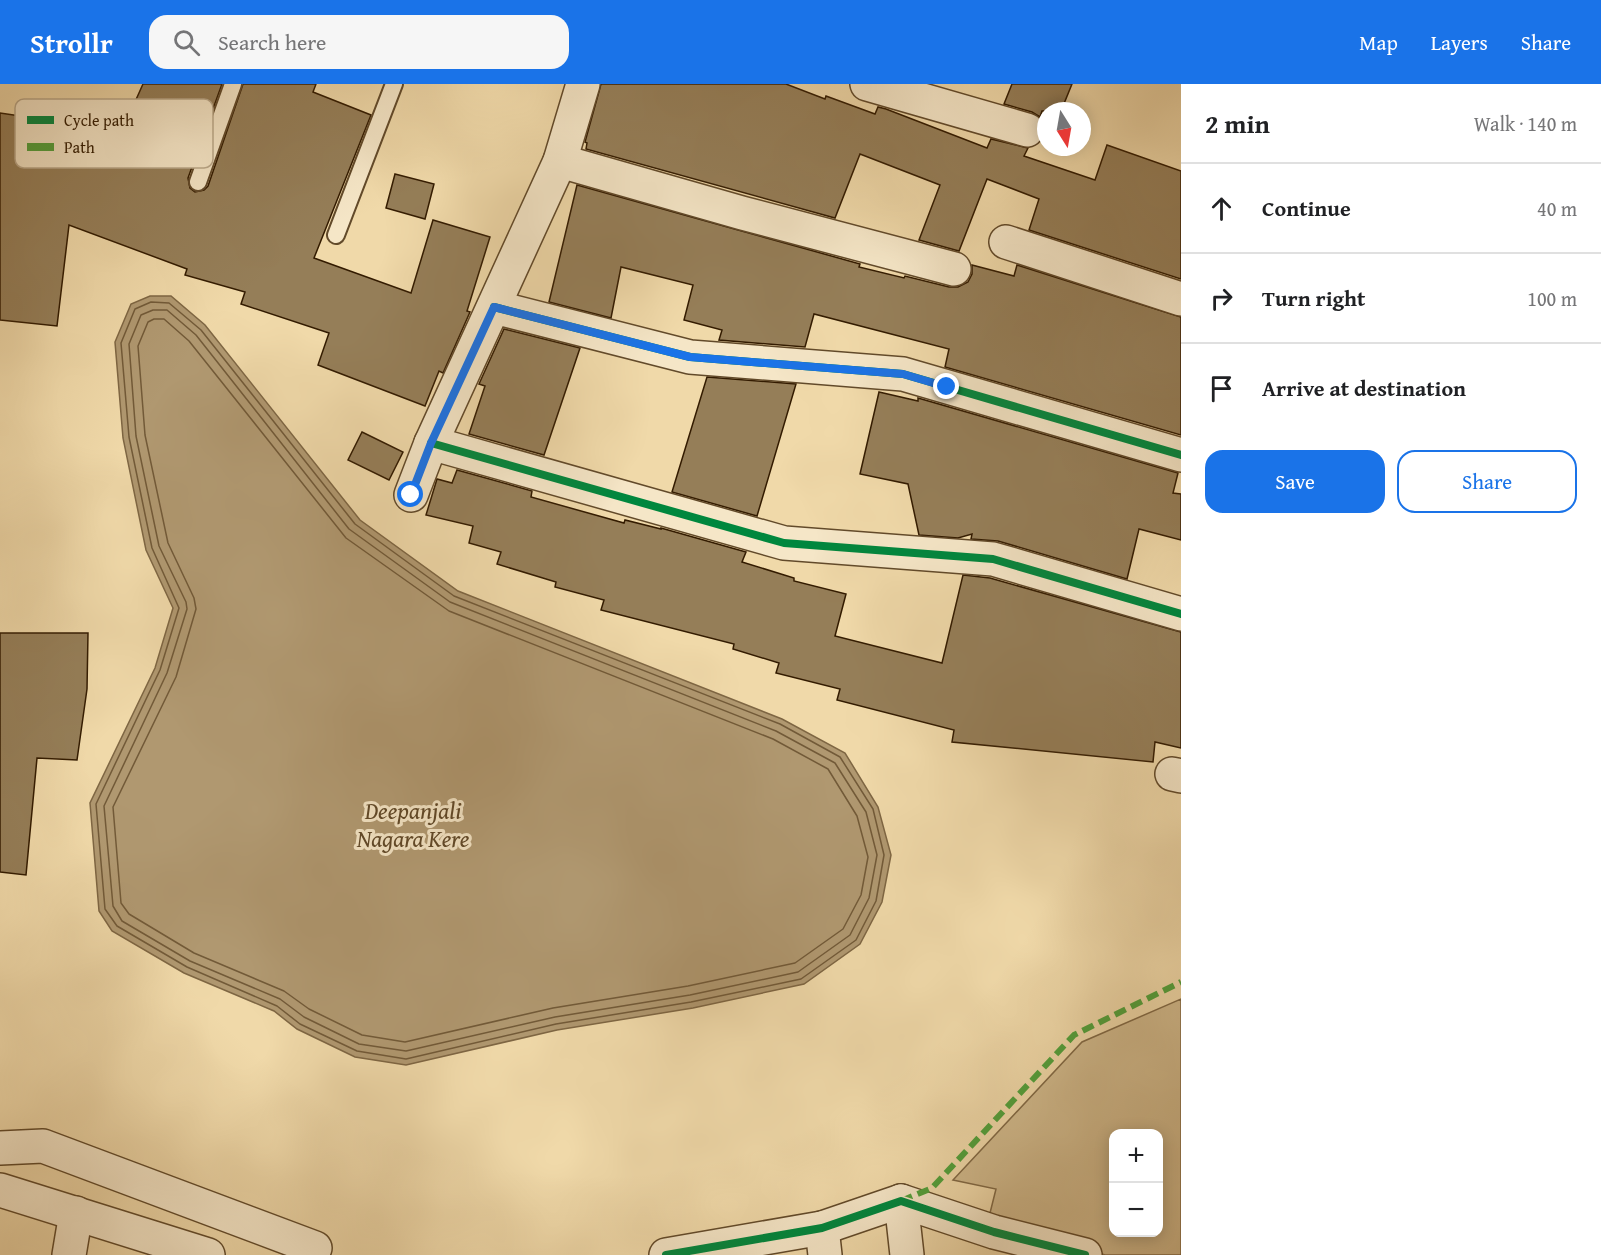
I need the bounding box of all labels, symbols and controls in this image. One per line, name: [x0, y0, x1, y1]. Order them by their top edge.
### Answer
search box: [149, 15, 569, 69]
text: Strollr: [30, 22, 113, 63]
icon: search: [170, 26, 203, 59]
text: Search here: [218, 26, 326, 58]
text: Map: [1359, 27, 1398, 58]
text: Layers: [1431, 27, 1488, 58]
text: Share: [1521, 27, 1571, 58]
legend: [15, 99, 213, 168]
north arrow: [1037, 102, 1091, 156]
text: 2 min: [1205, 104, 1270, 143]
text: Cycle path: [64, 108, 134, 132]
text: Walk · 140 m: [1474, 109, 1577, 138]
text: Path: [64, 135, 95, 159]
icon: ahead: [1205, 192, 1238, 225]
text: Continue: [1262, 192, 1351, 224]
text: 40 m: [1537, 194, 1577, 223]
icon: right: [1205, 282, 1238, 315]
text: Turn right: [1262, 282, 1365, 314]
text: 100 m: [1527, 284, 1577, 313]
icon: arrive: [1205, 372, 1238, 405]
text: Arrive at destination: [1262, 372, 1466, 404]
route end: [933, 373, 959, 399]
button: Save: [1205, 450, 1385, 513]
button: Share: [1397, 450, 1577, 513]
route start: [397, 481, 423, 507]
water label: Deepanjali Nagara Kere: [356, 793, 470, 856]
map controls: [1109, 1129, 1163, 1237]
button: +: [1109, 1129, 1163, 1183]
button: −: [1109, 1183, 1163, 1237]

